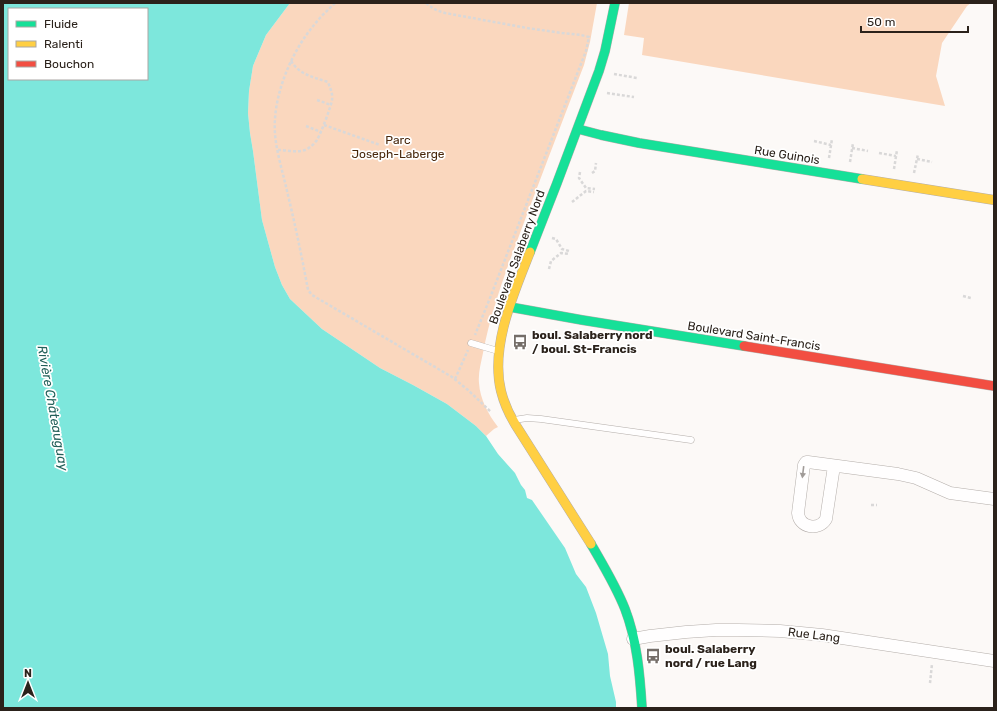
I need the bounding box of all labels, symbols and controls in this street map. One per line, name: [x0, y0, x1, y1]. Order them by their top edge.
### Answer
legend: [8, 8, 148, 80]
scale bar: [861, 8, 968, 34]
text: 50 m: [867, 15, 895, 29]
text: Fluide: [44, 17, 78, 31]
text: Ralenti: [44, 37, 83, 51]
text: Bouchon: [44, 57, 94, 71]
park label: Parc Joseph-Laberge: [351, 133, 445, 161]
street label: Rue Guinois: [753, 143, 821, 167]
street label: Boulevard Salaberry Nord: [486, 188, 548, 326]
street label: Boulevard Saint-Francis: [687, 319, 821, 353]
place label: boul. Salaberry nord / boul. St-Francis: [532, 328, 653, 356]
bus stop icon: boul. Salaberry nord / boul. St-Francis: [511, 333, 529, 351]
water label: Rivière Châteauguay: [34, 344, 72, 473]
one-way arrow: [800, 466, 806, 478]
street label: Rue Lang: [787, 625, 841, 645]
place label: boul. Salaberry nord / rue Lang: [665, 642, 757, 670]
bus stop icon: boul. Salaberry nord / rue Lang: [644, 647, 662, 665]
north arrow: [8, 663, 48, 703]
text: N: [24, 667, 32, 680]

